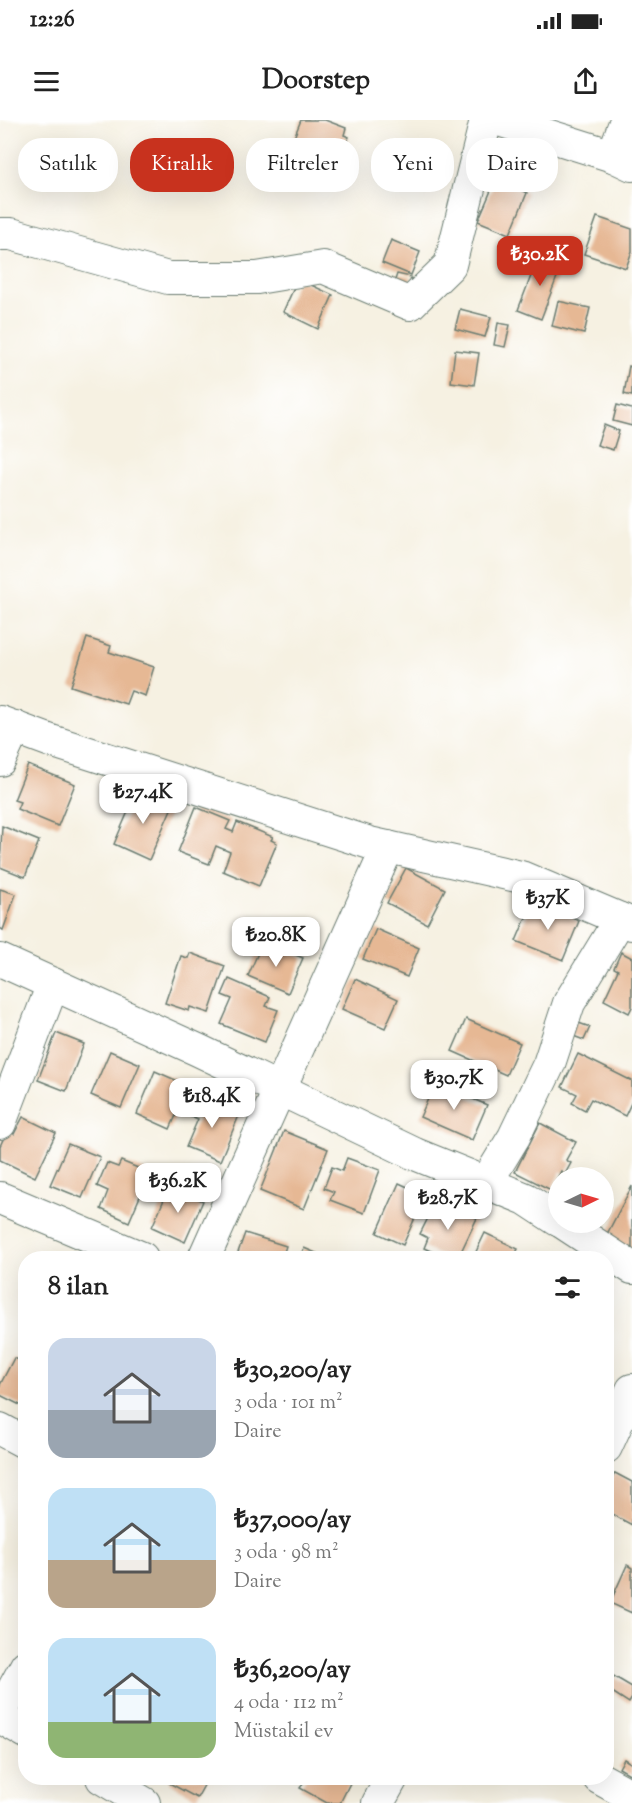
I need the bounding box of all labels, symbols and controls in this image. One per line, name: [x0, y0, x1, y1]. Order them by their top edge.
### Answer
text: 12:26: [30, 5, 75, 37]
text: Doorstep: [262, 62, 370, 101]
icon: menu: [30, 65, 63, 98]
icon: share: [569, 65, 602, 98]
chip: Satılık: [18, 138, 118, 192]
chip: Kiralık: [130, 138, 234, 192]
chip: Filtreler: [246, 138, 359, 192]
chip: Yeni: [371, 138, 454, 192]
chip: Daire: [466, 138, 558, 192]
pin: ₺30.2K: [491, 236, 589, 287]
text: ₺30.2K: [511, 241, 569, 270]
pin: ₺27.4K: [94, 774, 192, 825]
text: ₺27.4K: [113, 779, 173, 808]
pin: ₺37K: [512, 880, 584, 931]
text: ₺37K: [526, 885, 570, 914]
pin: ₺20.8K: [227, 917, 325, 968]
text: ₺20.8K: [246, 922, 306, 951]
pin: ₺30.7K: [405, 1060, 503, 1111]
text: ₺30.7K: [425, 1065, 483, 1094]
pin: ₺18.4K: [163, 1078, 261, 1129]
text: ₺18.4K: [183, 1083, 241, 1112]
pin: ₺36.2K: [129, 1163, 227, 1214]
north arrow: [548, 1167, 614, 1233]
map controls: [548, 1167, 614, 1233]
text: ₺36.2K: [149, 1168, 207, 1197]
pin: ₺28.7K: [399, 1180, 497, 1231]
text: ₺28.7K: [418, 1185, 478, 1214]
text: 8 ilan: [48, 1269, 109, 1306]
icon: filters: [551, 1271, 584, 1304]
text: ₺30,200/ay: [234, 1352, 351, 1389]
icon: home: [96, 1362, 168, 1434]
text: 3 oda · 101 m²: [234, 1389, 343, 1418]
text: Daire: [234, 1418, 281, 1447]
text: ₺37,000/ay: [234, 1502, 351, 1539]
icon: home: [96, 1512, 168, 1584]
text: 3 oda · 98 m²: [234, 1539, 339, 1568]
text: Daire: [234, 1568, 281, 1597]
text: ₺36,200/ay: [234, 1652, 351, 1689]
icon: home: [96, 1662, 168, 1734]
text: 4 oda · 112 m²: [234, 1689, 344, 1718]
text: Müstakil ev: [234, 1718, 333, 1747]

